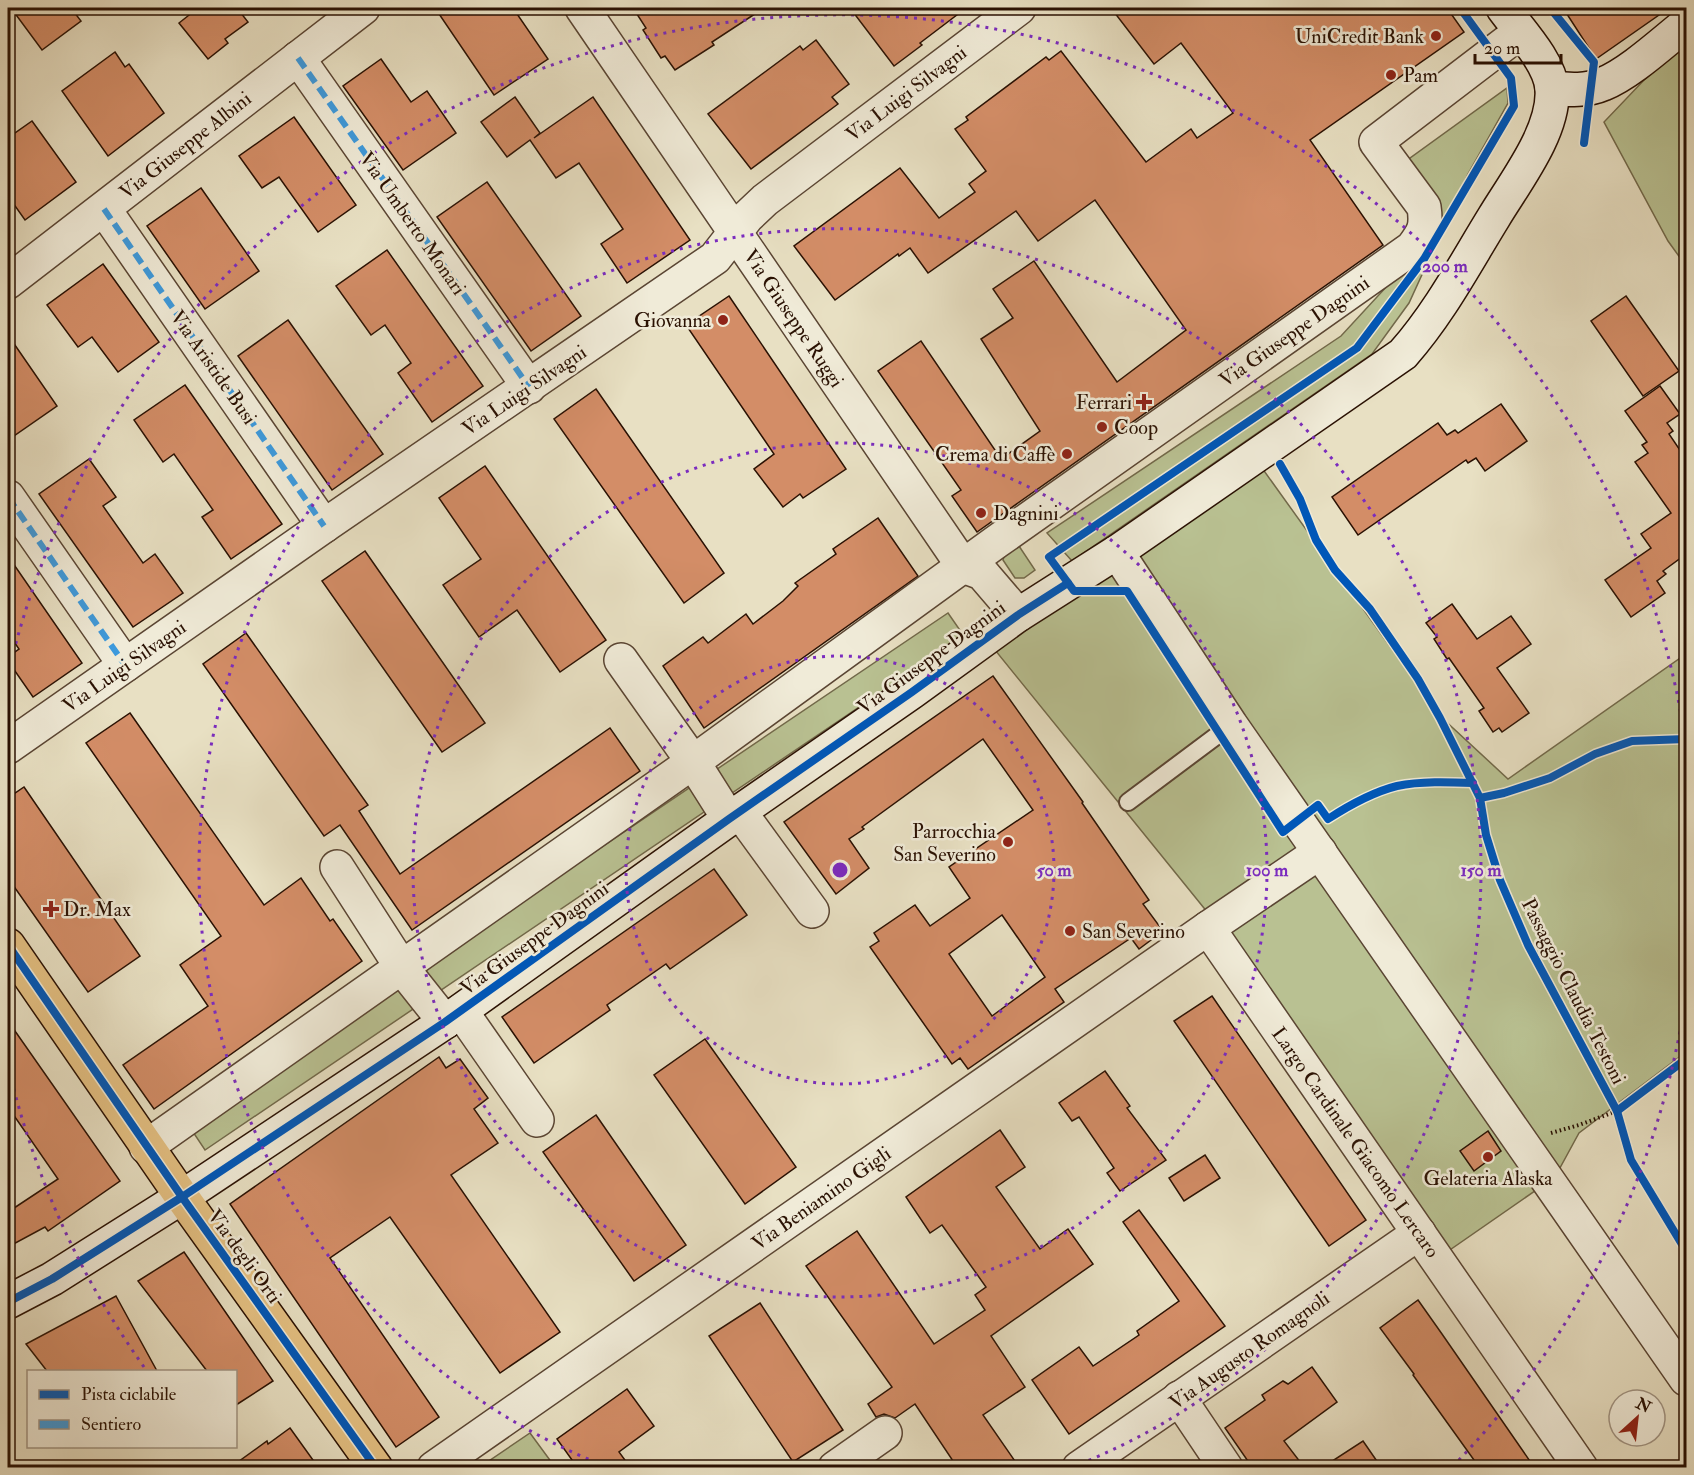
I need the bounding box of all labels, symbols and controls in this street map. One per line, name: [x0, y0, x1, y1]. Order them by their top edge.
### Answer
place label: UniCredit Bank: [1295, 24, 1424, 49]
scale bar: [1475, 27, 1560, 65]
marker: UniCredit Bank: [1429, 29, 1443, 43]
text: 20 m: [1484, 37, 1520, 60]
street label: Via Luigi Silvagni: [841, 40, 972, 147]
place label: Pam: [1403, 63, 1438, 88]
marker: Pam: [1384, 68, 1398, 82]
street label: Via Giuseppe Albini: [114, 86, 257, 205]
street label: Via Umberto Monari: [354, 147, 471, 300]
street label: Via Giuseppe Ruggi: [737, 244, 849, 393]
text: 200 m: [1422, 255, 1469, 278]
street label: Via Giuseppe Dagnini: [1214, 270, 1375, 393]
street label: Via Aristide Busi: [165, 305, 262, 429]
place label: Giovanna: [634, 308, 712, 333]
marker: Giovanna: [716, 313, 730, 327]
street label: Via Luigi Silvagni: [457, 340, 591, 441]
place label: Ferrari: [1076, 390, 1132, 415]
marker: Ferrari: [1137, 395, 1151, 409]
place label: Coop: [1114, 415, 1158, 441]
marker: Coop: [1095, 420, 1109, 434]
place label: Crema di Caffè: [935, 442, 1055, 467]
marker: Crema di Caffè: [1060, 447, 1074, 461]
place label: Dagnini: [993, 501, 1059, 526]
marker: Dagnini: [974, 506, 988, 520]
street label: Via Giuseppe Dagnini: [852, 595, 1011, 721]
street label: Via Luigi Silvagni: [58, 615, 191, 718]
place label: Parrocchia San Severino: [893, 819, 997, 867]
marker: Parrocchia San Severino: [1001, 835, 1015, 849]
text: 50 m: [1037, 859, 1072, 882]
text: 100 m: [1246, 859, 1289, 882]
text: 150 m: [1460, 859, 1503, 882]
centre of rings: [830, 860, 850, 880]
street label: Via Giuseppe Dagnini: [455, 876, 614, 1002]
street label: Passaggio Claudia Testoni: [1516, 894, 1631, 1088]
place label: Dr. Max: [63, 897, 131, 922]
marker: Dr. Max: [44, 902, 58, 916]
place label: San Severino: [1082, 919, 1185, 944]
marker: San Severino: [1063, 924, 1077, 938]
street label: Largo Cardinale Giacomo Lercaro: [1266, 1022, 1445, 1262]
street label: Via Beniamino Gigli: [747, 1141, 896, 1256]
marker: Gelateria Alaska: [1481, 1150, 1495, 1164]
place label: Gelateria Alaska: [1423, 1166, 1553, 1191]
street label: Via degli Orti: [202, 1204, 287, 1308]
street label: Via Augusto Romagnoli: [1164, 1286, 1334, 1415]
legend: [27, 1370, 237, 1448]
text: Pista ciclabile: [81, 1383, 177, 1406]
north arrow: [1607, 1388, 1667, 1448]
text: N: [1632, 1393, 1655, 1418]
text: Sentiero: [81, 1413, 141, 1436]

